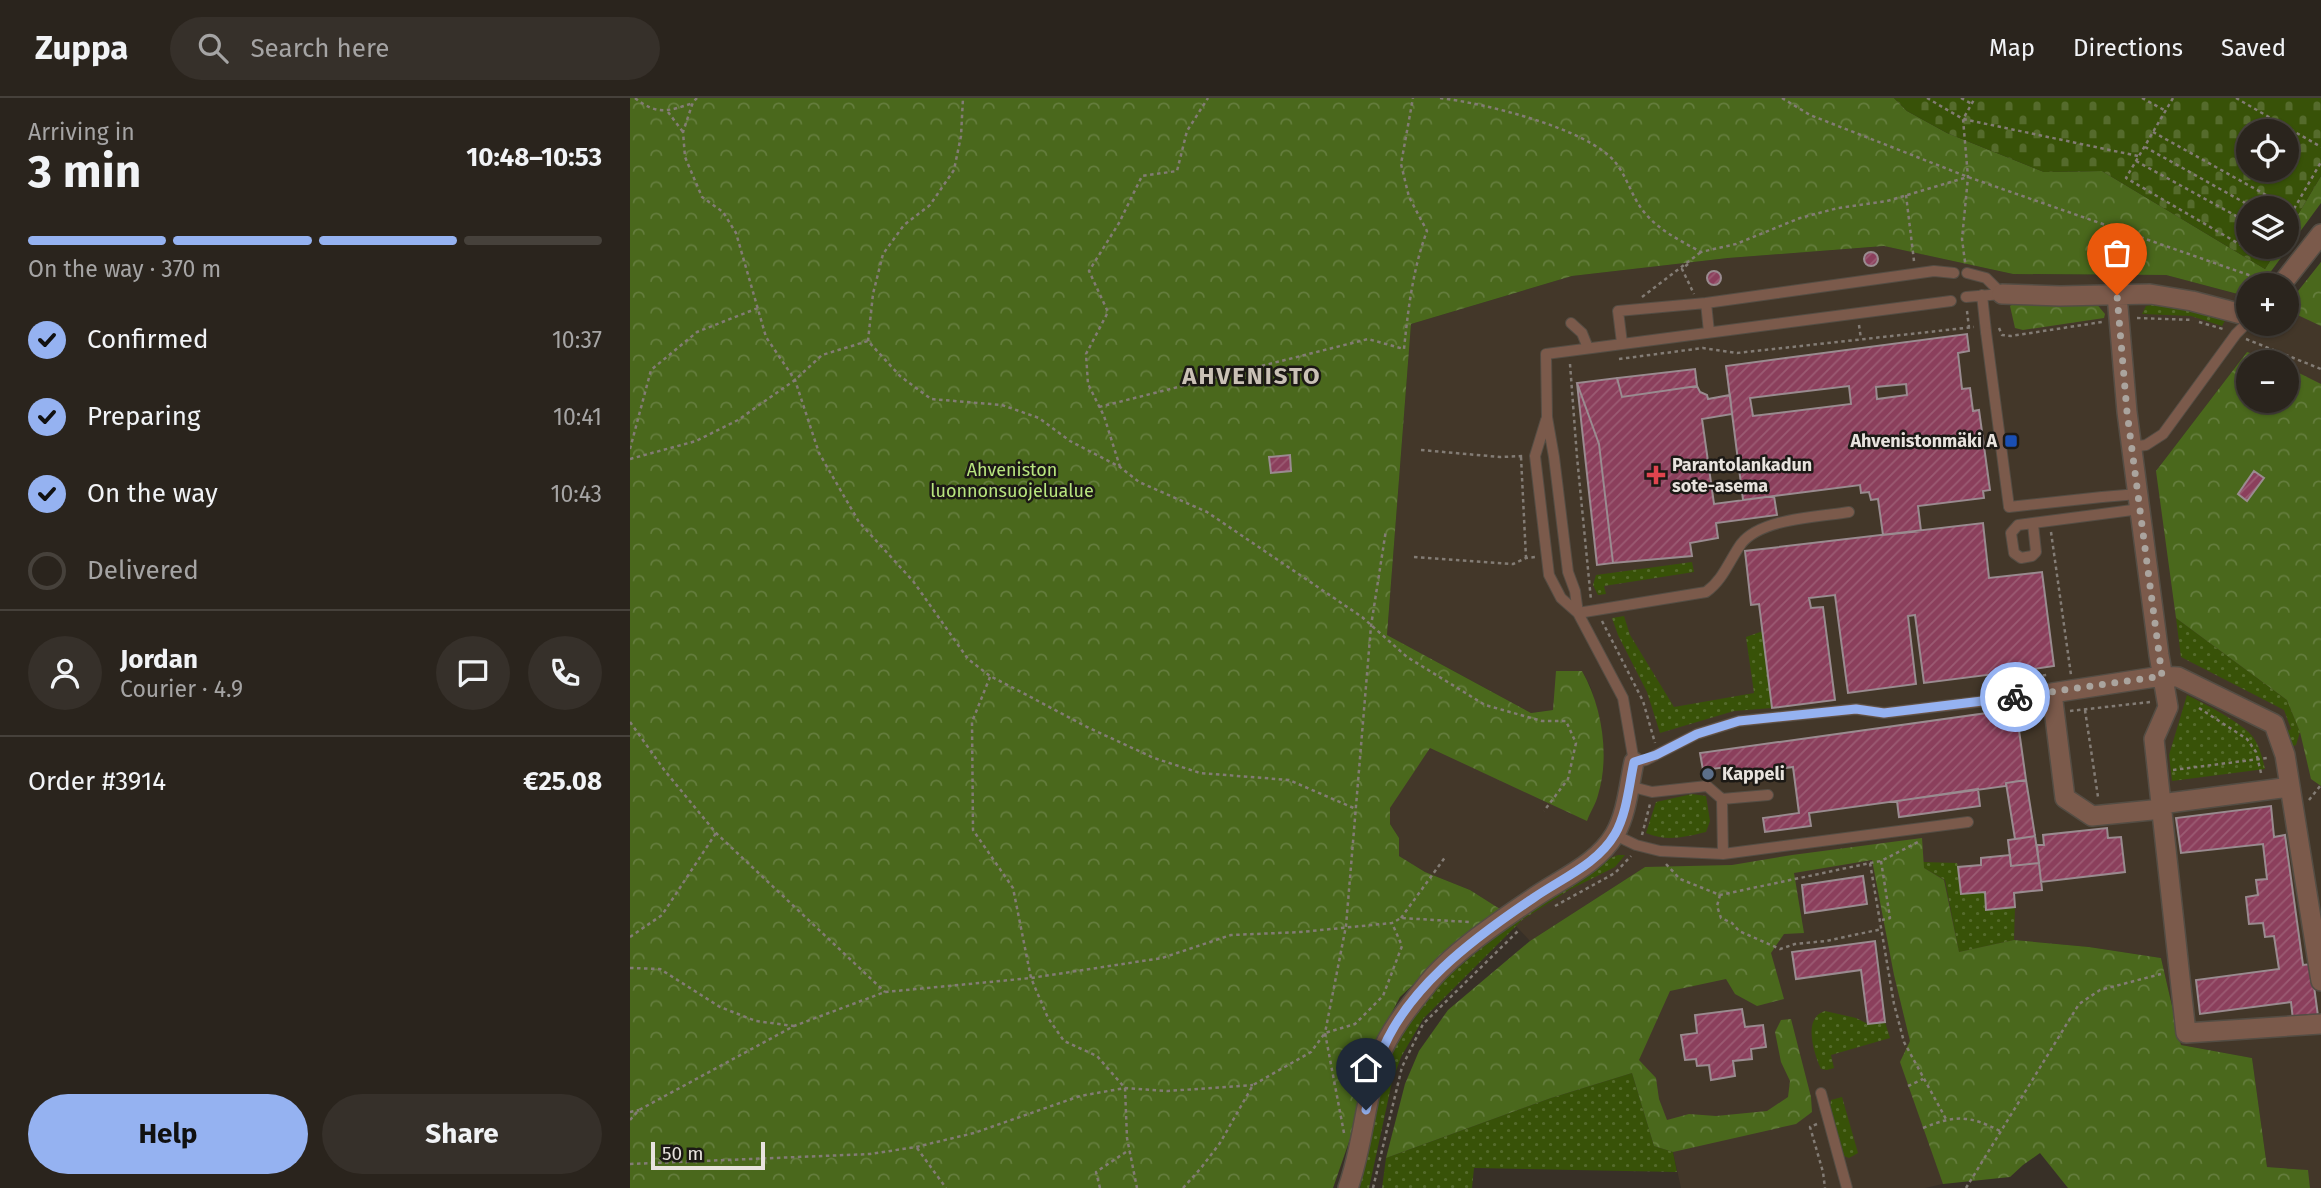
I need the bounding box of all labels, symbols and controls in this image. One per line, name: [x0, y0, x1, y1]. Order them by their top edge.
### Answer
search box: [170, 17, 660, 80]
text: Zuppa: [35, 28, 128, 68]
icon: search: [194, 29, 232, 67]
text: Search here: [250, 33, 389, 64]
text: Map: [1989, 34, 2035, 62]
text: Directions: [2073, 34, 2183, 62]
text: Saved: [2221, 34, 2286, 62]
text: Arriving in: [28, 118, 135, 146]
map controls: [2236, 119, 2299, 413]
button: locate: [2236, 119, 2299, 182]
text: 10:48–10:53: [466, 142, 602, 173]
text: 3 min: [28, 144, 141, 199]
button: layers: [2236, 196, 2299, 259]
pin: [2087, 223, 2147, 295]
icon: bag: [2098, 234, 2136, 272]
text: On the way · 370 m: [28, 255, 221, 283]
button: +: [2236, 273, 2299, 336]
icon: check: [28, 321, 66, 359]
text: Confirmed: [87, 324, 208, 355]
text: 10:37: [552, 326, 602, 354]
button: −: [2236, 350, 2299, 413]
district label: AHVENISTO: [1181, 362, 1322, 390]
icon: check: [28, 398, 66, 436]
text: Preparing: [87, 401, 200, 432]
text: 10:41: [553, 403, 602, 431]
place label: Ahvenistonmäki A: [1849, 430, 1997, 452]
marker: Ahvenistonmäki A: [2003, 433, 2019, 449]
place label: Parantolankadun sote-asema: [1672, 454, 1812, 497]
park label: Ahveniston luonnonsuojelualue: [930, 459, 1094, 502]
marker: Parantolankadun sote-asema: [1646, 465, 1666, 485]
icon: check: [28, 475, 66, 513]
text: On the way: [87, 478, 218, 509]
text: 10:43: [550, 480, 602, 508]
text: Delivered: [87, 555, 199, 586]
button: person: [28, 636, 102, 710]
button: chat: [436, 636, 510, 710]
button: phone: [528, 636, 602, 710]
text: Jordan: [120, 644, 198, 675]
courier: [1980, 662, 2050, 732]
text: Courier · 4.9: [120, 675, 243, 703]
icon: bike: [1996, 678, 2034, 716]
place label: Kappeli: [1722, 763, 1785, 785]
text: Order #3914: [28, 766, 166, 797]
text: €25.08: [523, 766, 602, 797]
marker: Kappeli: [1700, 766, 1716, 782]
pin: [1336, 1038, 1396, 1110]
icon: home: [1347, 1049, 1385, 1087]
button: Help: [28, 1094, 308, 1174]
button: Share: [322, 1094, 602, 1174]
scale bar: [651, 1139, 765, 1171]
text: 50 m: [662, 1142, 703, 1165]

